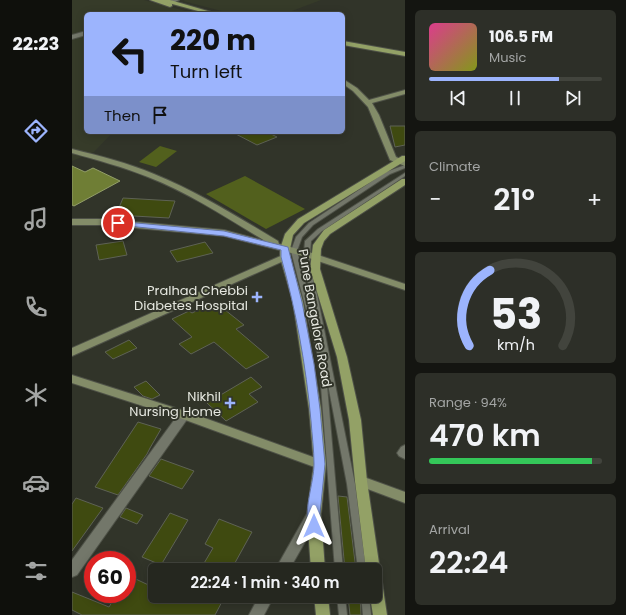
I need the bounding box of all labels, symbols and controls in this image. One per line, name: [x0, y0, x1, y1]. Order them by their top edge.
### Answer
text: 220 m: [170, 21, 256, 60]
text: 106.5 FM: [489, 26, 553, 47]
icon: left: [104, 28, 156, 80]
text: 22:23: [13, 31, 59, 56]
text: Music: [489, 48, 526, 67]
text: Turn left: [170, 59, 242, 84]
icon: previous: [447, 87, 469, 109]
icon: pause: [504, 87, 526, 109]
icon: next: [562, 87, 584, 109]
icon: arrive: [149, 104, 171, 126]
text: Then: [104, 105, 141, 126]
icon: directions: [22, 117, 50, 145]
text: Climate: [429, 157, 480, 176]
text: 21°: [493, 178, 535, 221]
text: −: [429, 184, 441, 215]
text: +: [587, 184, 602, 215]
icon: music: [22, 205, 50, 233]
pin: [101, 206, 135, 240]
icon: arrive: [107, 212, 129, 234]
street label: Pune Bangalore Road: [293, 247, 337, 389]
place label: Pralhad Chebbi Diabetes Hospital: [134, 281, 248, 315]
text: 53: [489, 284, 542, 343]
marker: Pralhad Chebbi Diabetes Hospital: [251, 291, 263, 303]
icon: phone: [22, 293, 50, 321]
text: km/h: [496, 334, 535, 354]
icon: climate: [22, 381, 50, 409]
place label: Nikhil Nursing Home: [129, 387, 221, 421]
text: Range · 94%: [429, 393, 507, 412]
marker: Nikhil Nursing Home: [224, 397, 236, 409]
text: 470 km: [429, 414, 541, 457]
icon: car: [22, 469, 50, 497]
position arrow: [293, 505, 335, 547]
text: Arrival: [429, 520, 470, 539]
text: 22:24: [429, 541, 508, 584]
speed limit sign: 60: [84, 551, 136, 603]
icon: filters: [22, 557, 50, 585]
text: 22:24 · 1 min · 340 m: [191, 572, 339, 593]

